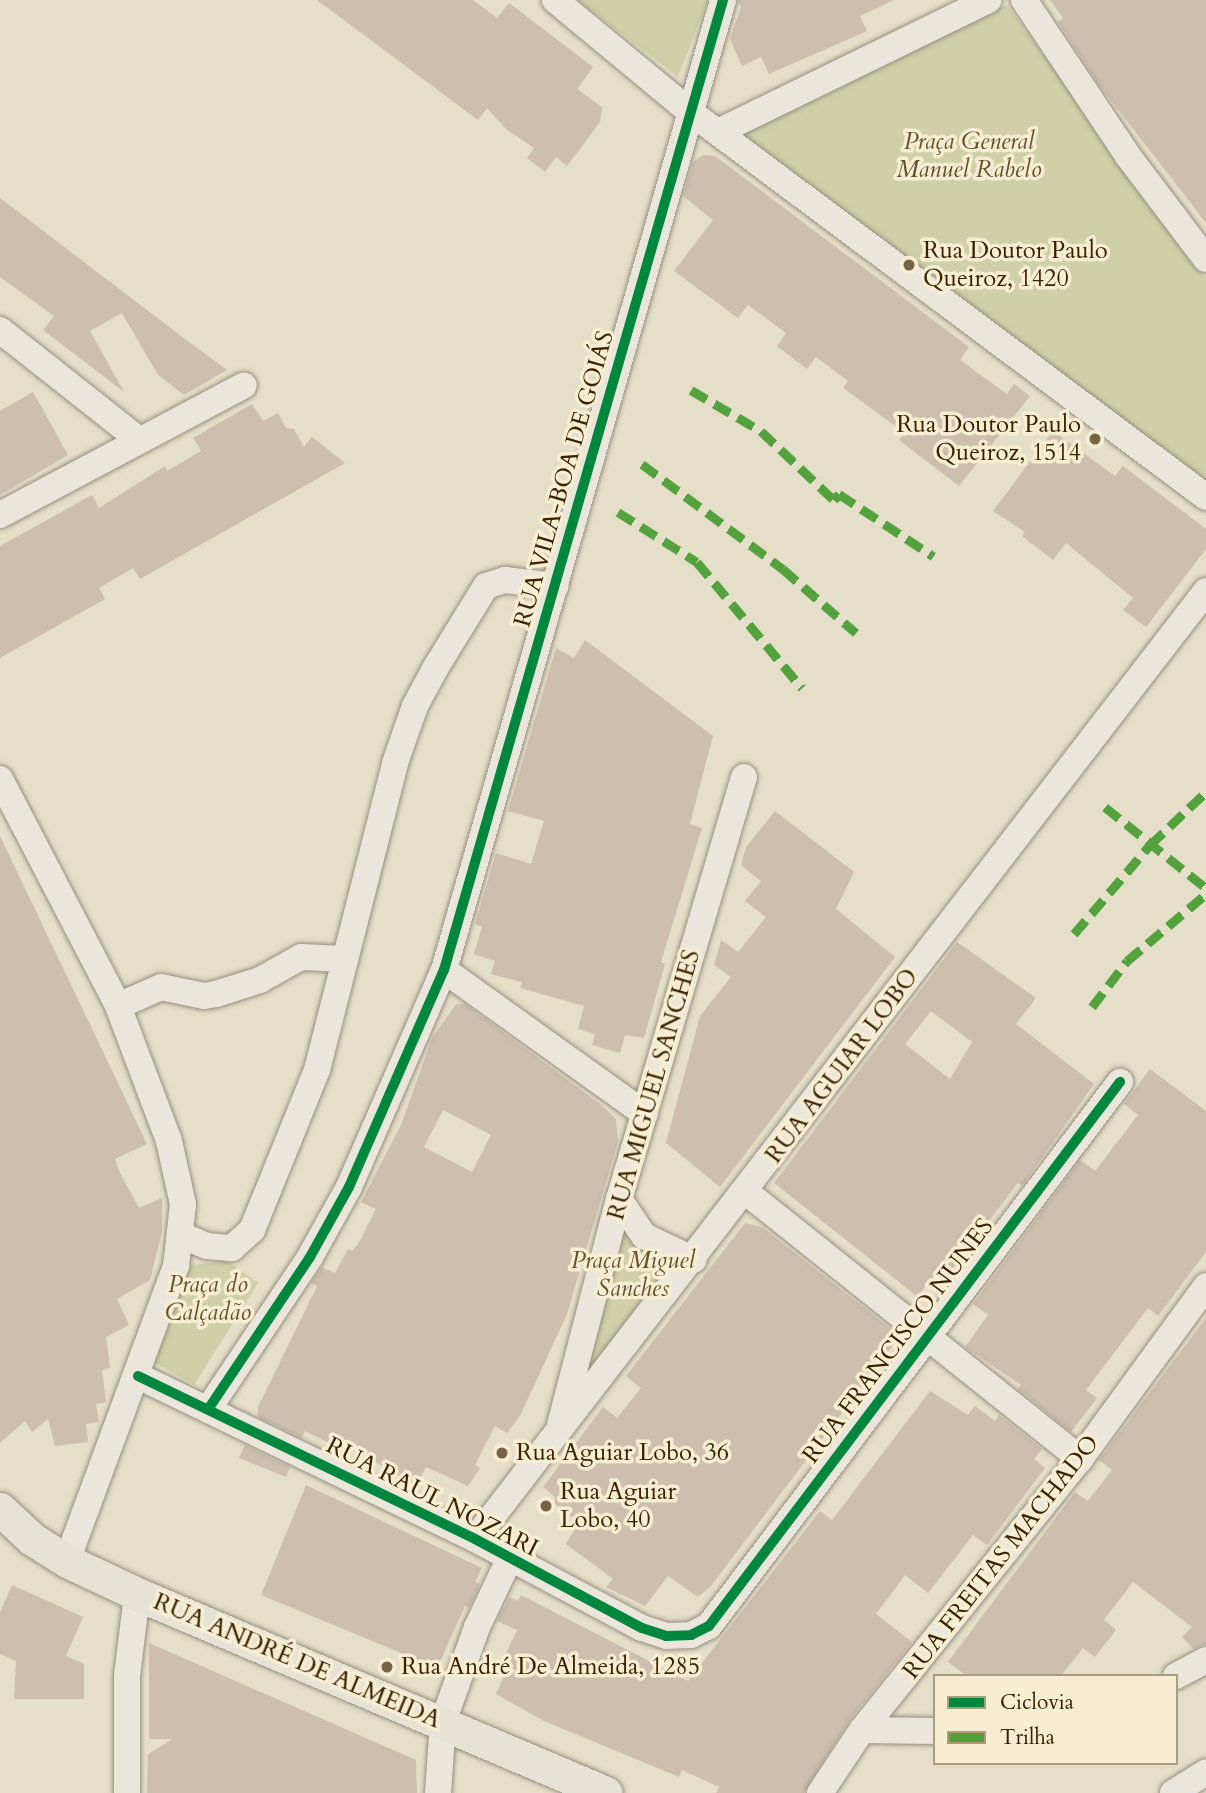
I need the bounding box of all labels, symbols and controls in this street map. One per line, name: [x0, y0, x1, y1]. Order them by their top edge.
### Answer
park label: Praça General Manuel Rabelo: [896, 128, 1042, 184]
place label: Rua Doutor Paulo Queiroz, 1420: [923, 237, 1108, 293]
marker: Rua Doutor Paulo Queiroz, 1420: [901, 257, 917, 273]
street label: RUA VILA-BOA DE GOIÁS: [508, 328, 620, 630]
place label: Rua Doutor Paulo Queiroz, 1514: [896, 411, 1081, 467]
marker: Rua Doutor Paulo Queiroz, 1514: [1087, 431, 1103, 447]
street label: RUA MIGUEL SANCHES: [602, 947, 706, 1223]
street label: RUA AGUIAR LOBO: [759, 963, 925, 1169]
street label: RUA FRANCISCO NUNES: [797, 1213, 999, 1469]
park label: Praça Miguel Sanches: [571, 1247, 695, 1303]
park label: Praça do Calçadão: [165, 1271, 251, 1327]
street label: RUA FREITAS MACHADO: [897, 1429, 1105, 1685]
street label: RUA RAUL NOZARI: [321, 1431, 543, 1563]
place label: Rua Aguiar Lobo, 36: [516, 1439, 729, 1467]
marker: Rua Aguiar Lobo, 36: [494, 1445, 510, 1461]
place label: Rua Aguiar Lobo, 40: [560, 1478, 676, 1534]
marker: Rua Aguiar Lobo, 40: [538, 1498, 554, 1514]
street label: RUA ANDRÉ DE ALMEIDA: [149, 1587, 445, 1735]
place label: Rua André De Almeida, 1285: [401, 1653, 700, 1681]
marker: Rua André De Almeida, 1285: [379, 1659, 395, 1675]
legend: [933, 1674, 1178, 1765]
text: Ciclovia: [1000, 1688, 1074, 1717]
text: Trilha: [1000, 1723, 1055, 1752]

